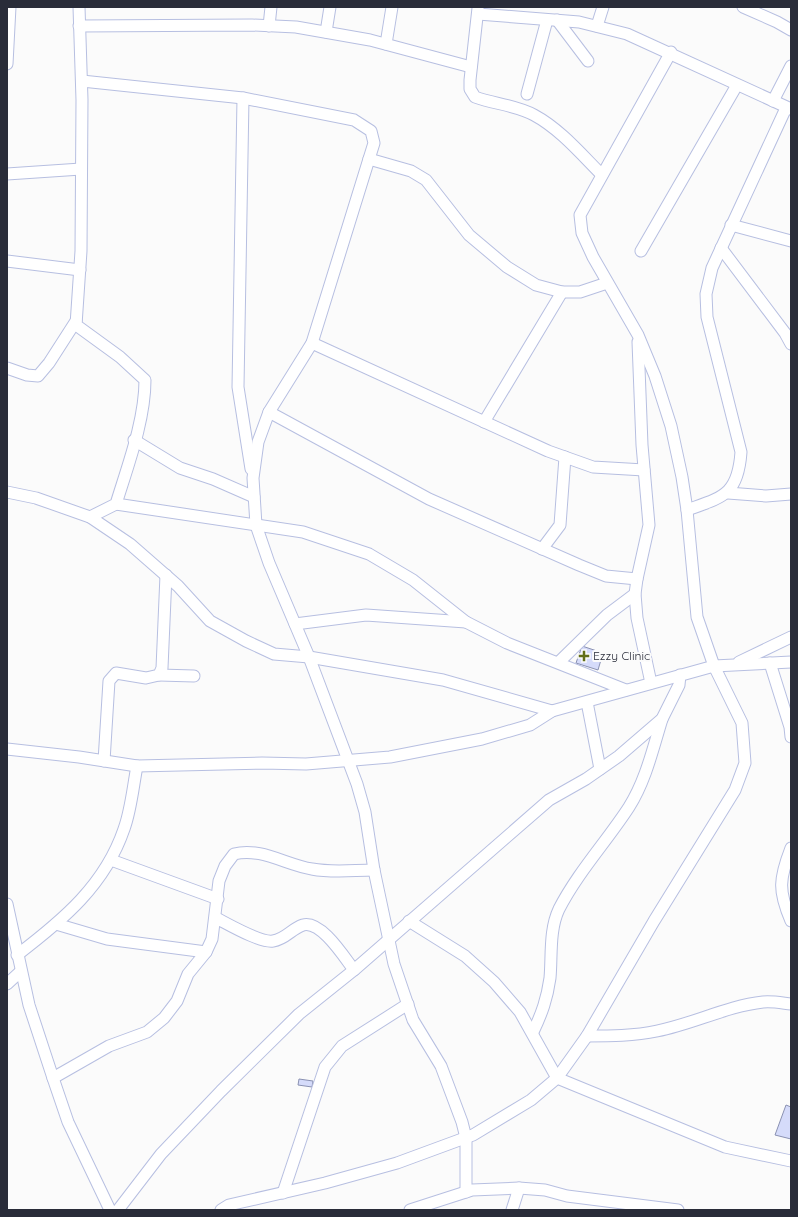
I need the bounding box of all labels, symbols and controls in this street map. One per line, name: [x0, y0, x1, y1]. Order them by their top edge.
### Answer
place label: Ezzy Clinic: [593, 648, 650, 663]
marker: Ezzy Clinic: [578, 650, 590, 662]

